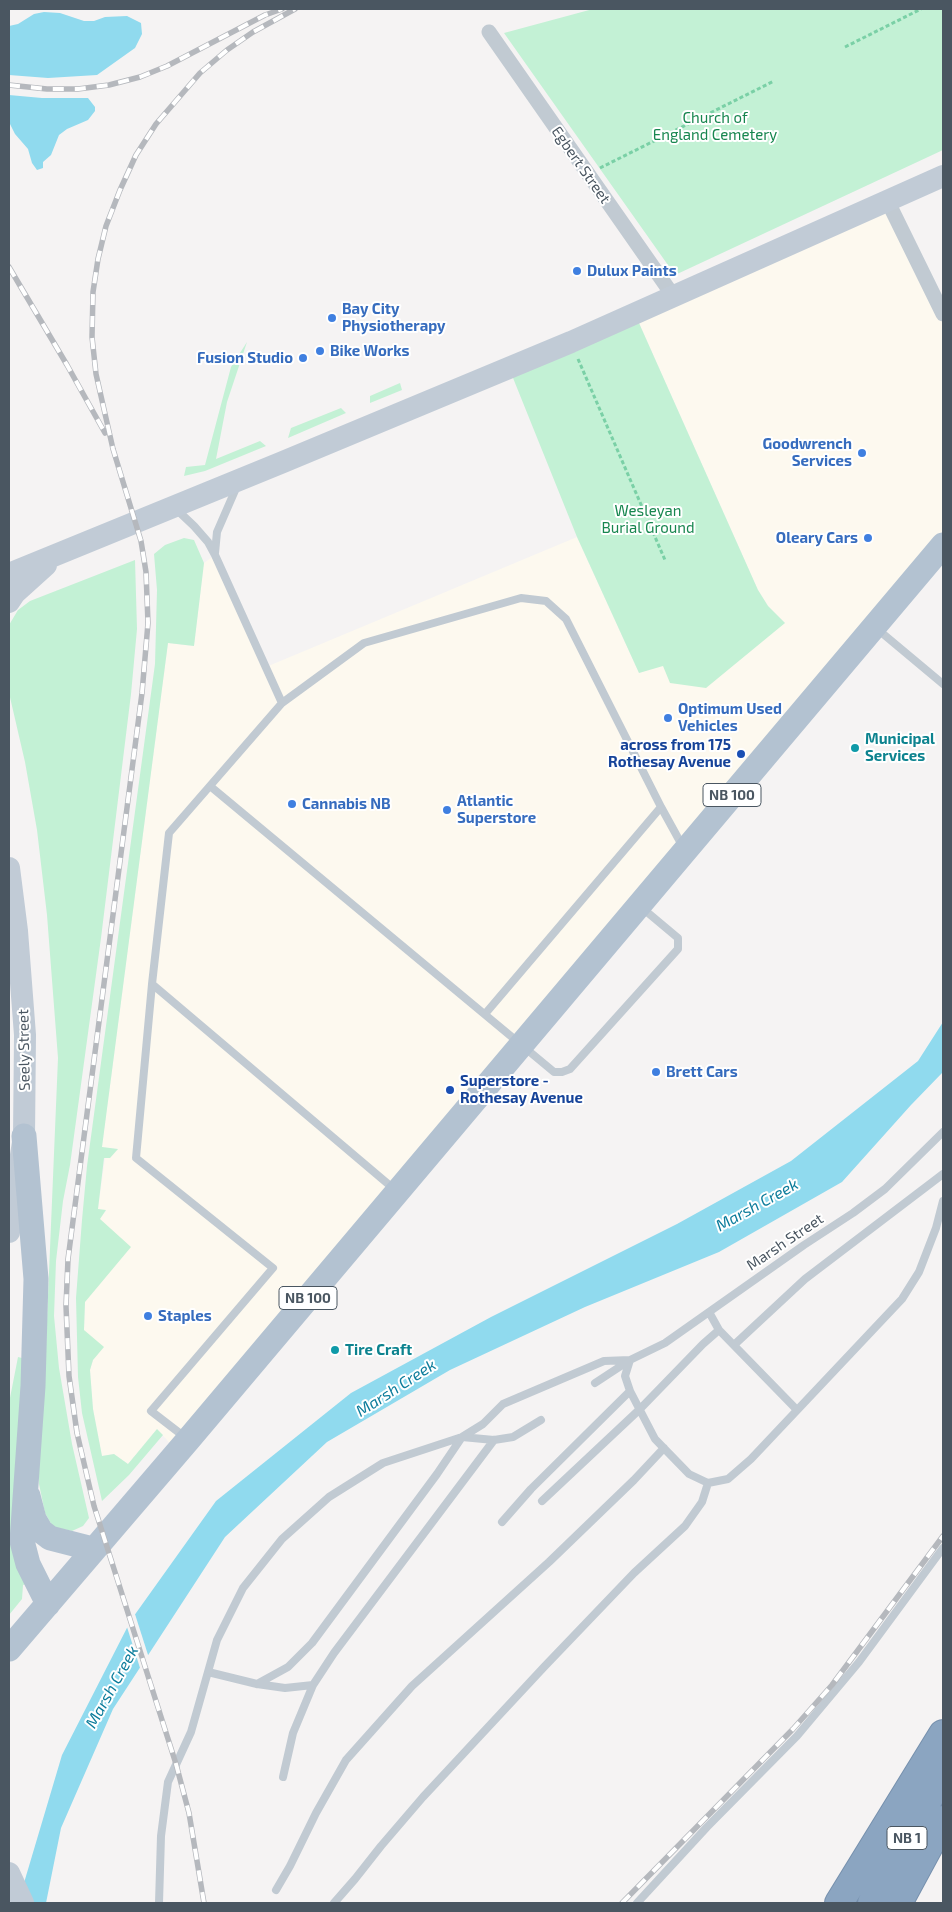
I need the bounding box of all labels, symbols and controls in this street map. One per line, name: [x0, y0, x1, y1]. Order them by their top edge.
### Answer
park label: Church of England Cemetery: [653, 109, 777, 144]
street label: Egbert Street: [548, 123, 614, 207]
place label: Dulux Paints: [587, 262, 677, 280]
marker: Dulux Paints: [571, 265, 583, 277]
place label: Bay City Physiotherapy: [342, 300, 446, 335]
marker: Bay City Physiotherapy: [326, 312, 338, 324]
place label: Bike Works: [330, 342, 410, 360]
marker: Bike Works: [314, 345, 326, 357]
place label: Fusion Studio: [197, 349, 293, 367]
marker: Fusion Studio: [297, 352, 309, 364]
place label: Goodwrench Services: [762, 435, 852, 470]
marker: Goodwrench Services: [856, 447, 868, 459]
park label: Wesleyan Burial Ground: [601, 502, 695, 537]
place label: Oleary Cars: [776, 529, 858, 547]
marker: Oleary Cars: [862, 532, 874, 544]
place label: Optimum Used Vehicles: [678, 700, 782, 735]
marker: Optimum Used Vehicles: [662, 712, 674, 724]
place label: Municipal Services: [865, 730, 935, 765]
place label: across from 175 Rothesay Avenue: [608, 736, 731, 771]
marker: Municipal Services: [849, 742, 861, 754]
marker: across from 175 Rothesay Avenue: [735, 748, 747, 760]
road number: NB 100: [703, 784, 761, 806]
place label: Atlantic Superstore: [457, 792, 536, 827]
place label: Cannabis NB: [302, 795, 391, 813]
marker: Cannabis NB: [286, 798, 298, 810]
marker: Atlantic Superstore: [441, 804, 453, 816]
street label: Seely Street: [14, 1009, 34, 1091]
place label: Brett Cars: [666, 1063, 738, 1081]
marker: Brett Cars: [650, 1066, 662, 1078]
place label: Superstore - Rothesay Avenue: [460, 1072, 583, 1107]
marker: Superstore - Rothesay Avenue: [444, 1084, 456, 1096]
water label: Marsh Creek: [712, 1174, 802, 1236]
street label: Marsh Street: [743, 1210, 827, 1274]
road number: NB 100: [279, 1286, 337, 1310]
place label: Staples: [158, 1307, 212, 1325]
marker: Staples: [142, 1310, 154, 1322]
place label: Tire Craft: [345, 1341, 412, 1359]
marker: Tire Craft: [329, 1344, 341, 1356]
water label: Marsh Creek: [353, 1355, 439, 1421]
water label: Marsh Creek: [81, 1642, 143, 1732]
road number: NB 1: [887, 1826, 927, 1850]

